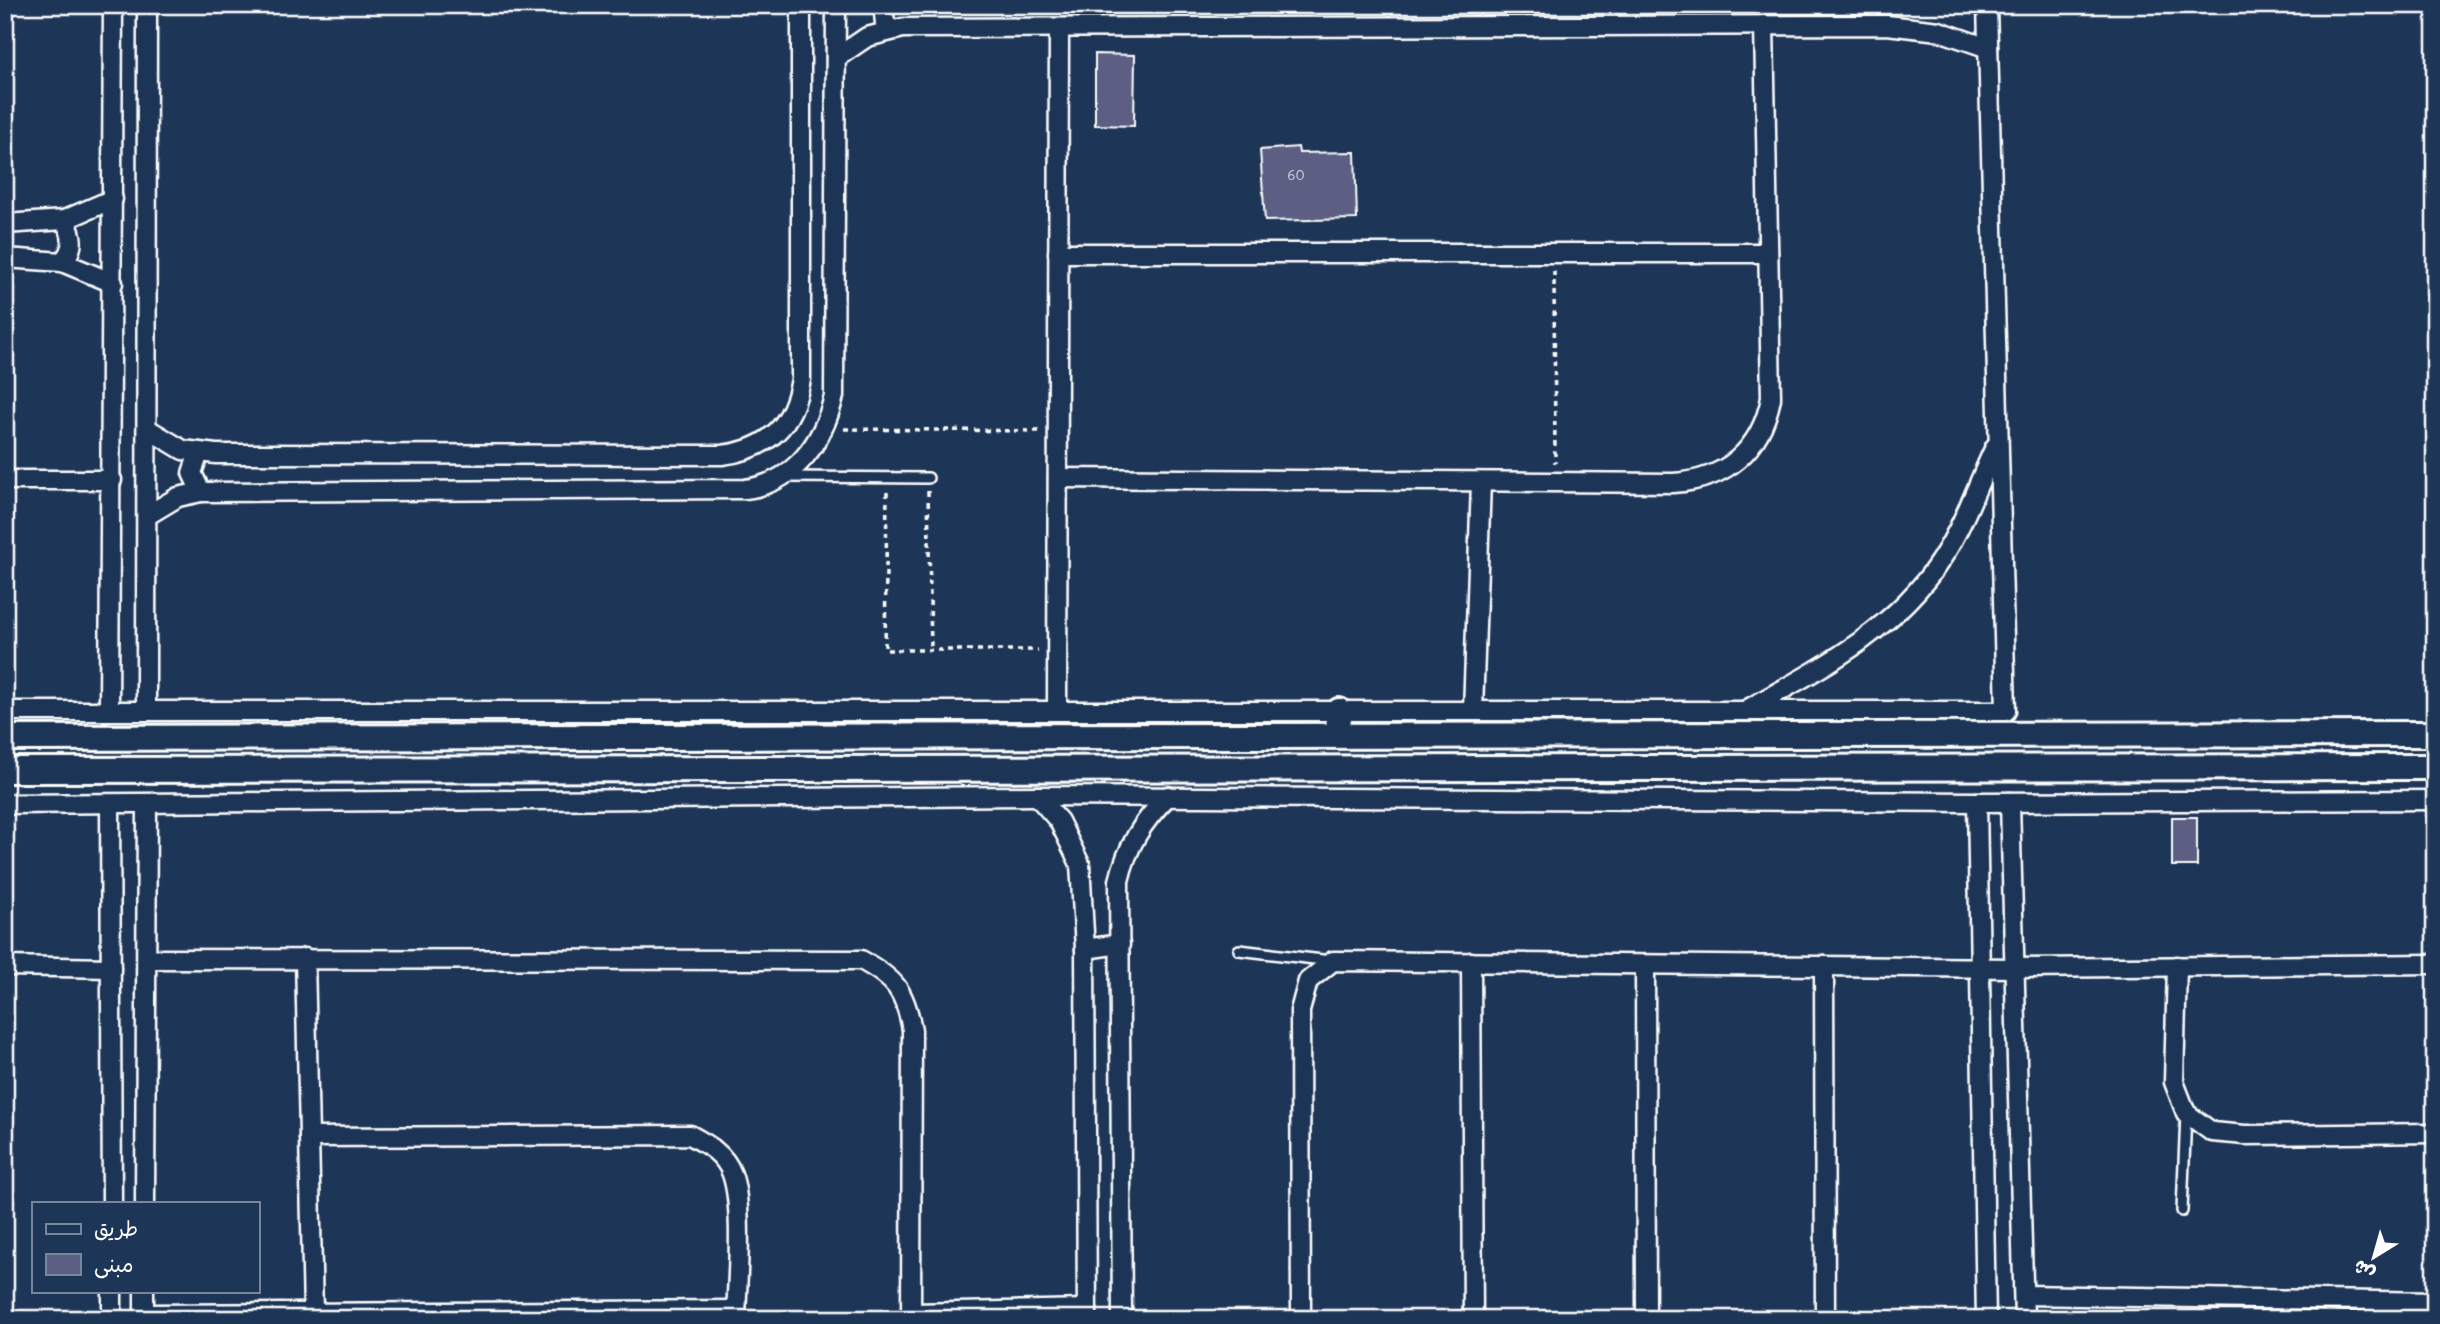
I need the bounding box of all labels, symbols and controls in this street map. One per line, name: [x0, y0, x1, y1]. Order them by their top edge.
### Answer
house number: 60: [1287, 166, 1305, 184]
legend: [32, 1202, 259, 1292]
text: طريق: [94, 1215, 138, 1242]
north arrow: [2338, 1222, 2408, 1292]
text: مبنى: [94, 1251, 133, 1279]
text: ش: [2348, 1255, 2379, 1286]

